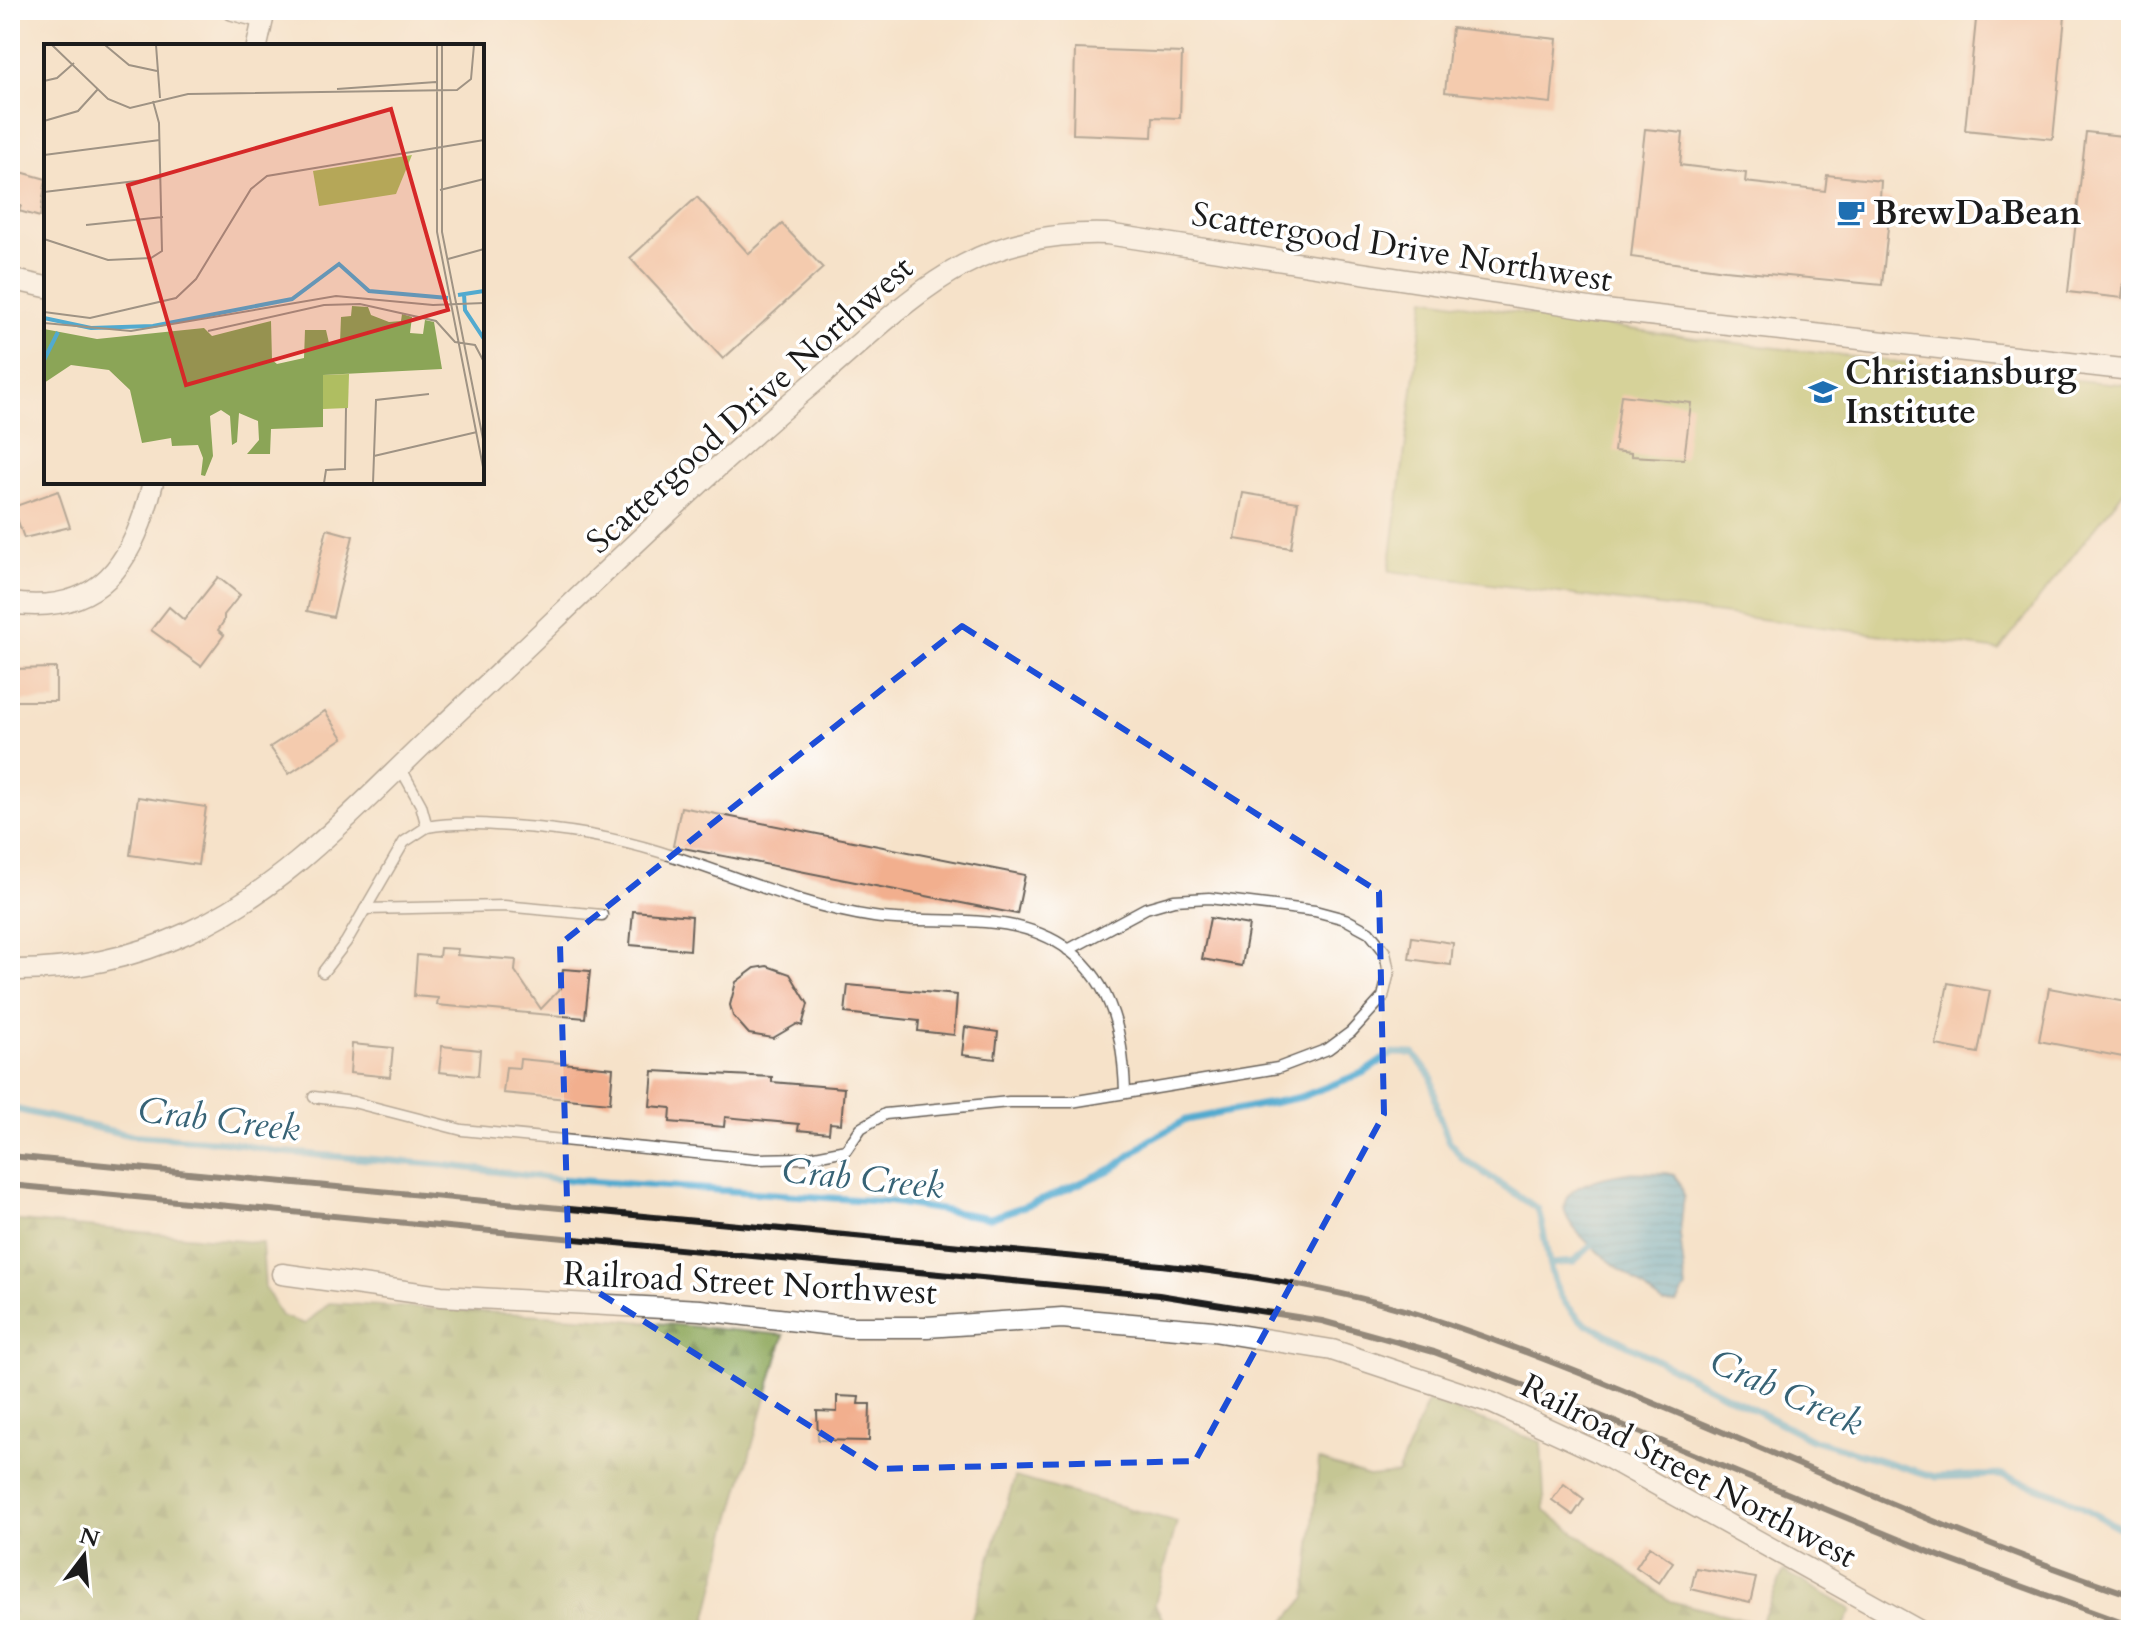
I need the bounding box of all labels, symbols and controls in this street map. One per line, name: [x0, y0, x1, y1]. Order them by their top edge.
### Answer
inset map: [44, 44, 484, 484]
place label: BrewDaBean: [1873, 190, 2081, 236]
street label: Scattergood Drive Northwest: [1188, 191, 1616, 303]
cafe icon: BrewDaBean: [1836, 197, 1866, 227]
street label: Scattergood Drive Northwest: [576, 245, 923, 564]
place label: Christiansburg Institute: [1845, 350, 2077, 435]
school or university icon: Christiansburg Institute: [1808, 377, 1838, 407]
water label: Crab Creek: [135, 1085, 303, 1154]
water label: Crab Creek: [779, 1146, 947, 1211]
street label: Railroad Street Northwest: [562, 1250, 938, 1316]
water label: Crab Creek: [1702, 1337, 1871, 1448]
street label: Railroad Street Northwest: [1513, 1363, 1865, 1579]
north arrow: [44, 1516, 124, 1596]
text: N: [76, 1521, 103, 1555]

